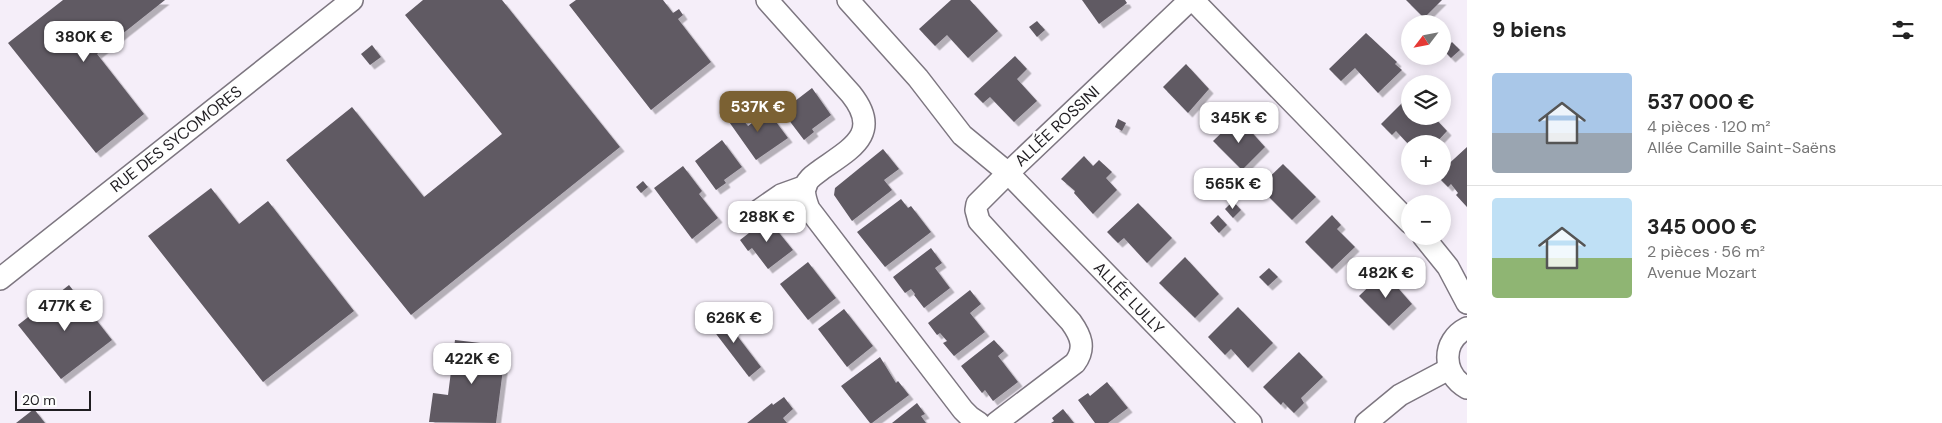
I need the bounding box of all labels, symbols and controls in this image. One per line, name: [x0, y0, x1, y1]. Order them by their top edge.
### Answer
north arrow: [1401, 15, 1451, 65]
map controls: [1401, 15, 1451, 245]
text: 9 biens: [1492, 16, 1567, 44]
icon: filters: [1889, 16, 1917, 44]
pin: 380K €: [43, 20, 125, 63]
text: 380K €: [55, 26, 113, 47]
button: layers: [1401, 75, 1451, 125]
street label: RUE DES SYCOMORES: [106, 81, 246, 197]
street label: ALLÉE ROSSINI: [1010, 81, 1104, 171]
text: 537 000 €: [1647, 88, 1755, 116]
pin: 537K €: [717, 90, 799, 133]
icon: home: [1532, 93, 1592, 153]
text: 537K €: [731, 96, 785, 117]
pin: 345K €: [1198, 102, 1280, 144]
text: 345K €: [1211, 107, 1267, 128]
text: 4 pièces · 120 m²: [1647, 116, 1771, 137]
button: +: [1401, 135, 1451, 185]
text: Allée Camille Saint-Saëns: [1647, 137, 1836, 158]
pin: 565K €: [1192, 168, 1274, 210]
text: 565K €: [1205, 173, 1261, 194]
button: −: [1401, 195, 1451, 245]
pin: 288K €: [726, 200, 808, 243]
text: 288K €: [739, 206, 795, 227]
text: 345 000 €: [1647, 213, 1757, 241]
icon: home: [1532, 218, 1592, 278]
text: 2 pièces · 56 m²: [1647, 241, 1765, 262]
pin: 482K €: [1345, 256, 1427, 299]
street label: ALLÉE LULLY: [1089, 257, 1169, 339]
text: 482K €: [1358, 262, 1414, 283]
text: Avenue Mozart: [1647, 262, 1757, 283]
pin: 477K €: [24, 290, 106, 332]
text: 477K €: [38, 295, 92, 316]
pin: 626K €: [693, 302, 775, 344]
text: 626K €: [706, 307, 762, 328]
pin: 422K €: [431, 342, 513, 385]
text: 422K €: [444, 348, 500, 369]
scale bar: [15, 388, 91, 411]
text: 20 m: [22, 391, 56, 409]

